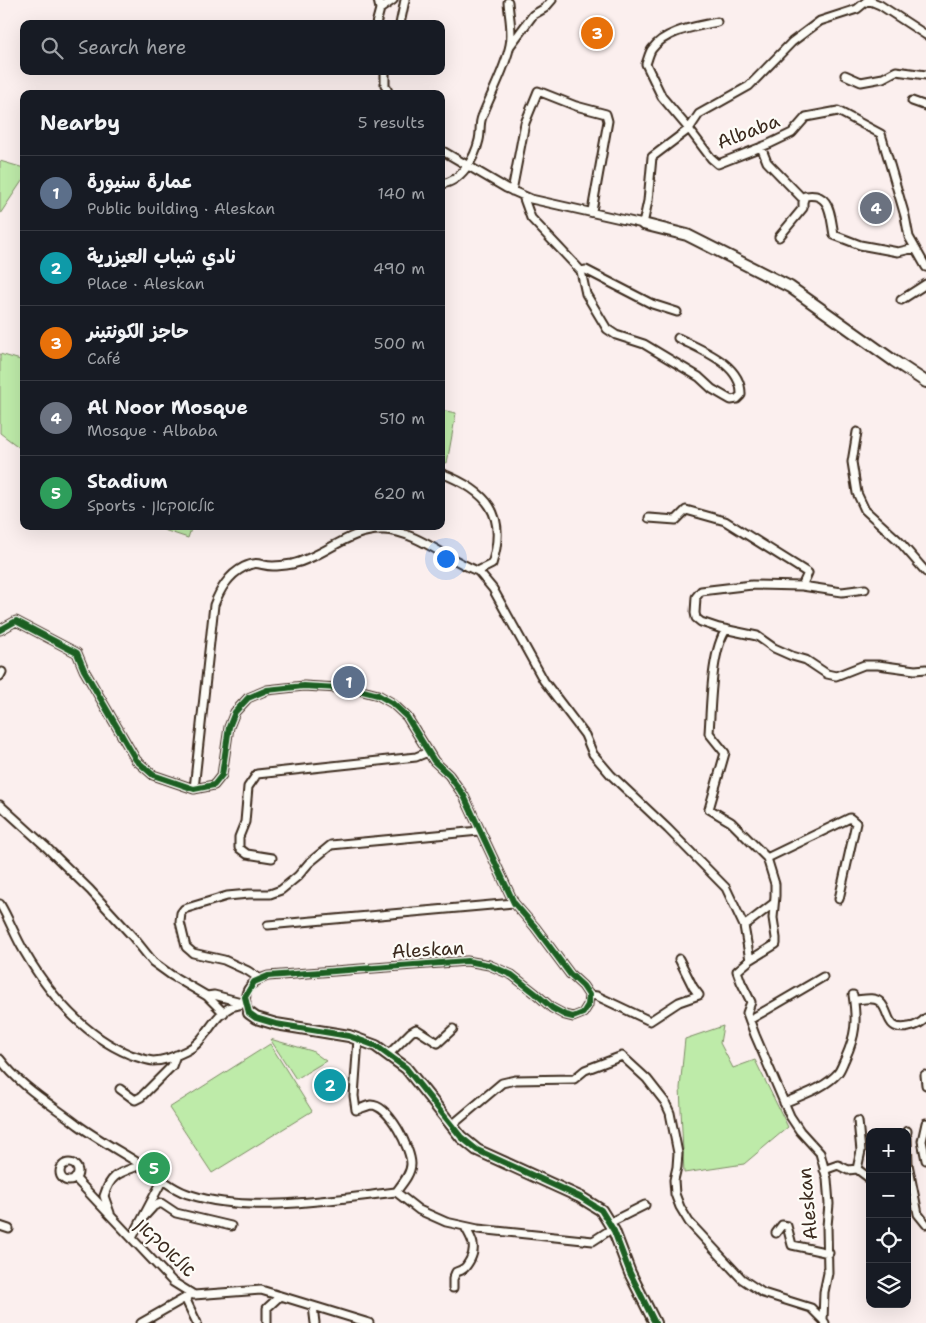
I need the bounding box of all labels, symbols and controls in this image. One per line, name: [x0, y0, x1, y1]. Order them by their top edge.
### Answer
pin: 3: [581, 14, 613, 52]
search box: [20, 20, 445, 75]
icon: search: [38, 34, 66, 62]
text: Search here: [78, 35, 187, 60]
street label: Albaba: [713, 108, 783, 155]
text: Nearby: [40, 109, 120, 137]
text: 5 results: [358, 112, 425, 133]
text: عمارة سنيورة: [87, 169, 193, 194]
text: 1: [52, 183, 60, 204]
text: 140 m: [378, 183, 425, 204]
pin: 4: [860, 189, 892, 227]
text: Public building · Aleskan: [87, 198, 275, 219]
text: نادي شباب العيزرية: [87, 244, 236, 269]
text: 2: [50, 258, 62, 279]
text: 490 m: [373, 258, 425, 279]
text: Place · Aleskan: [87, 273, 204, 294]
text: حاجز الكونتينر: [87, 319, 189, 344]
text: 3: [50, 333, 62, 354]
text: 500 m: [374, 333, 425, 354]
text: Café: [87, 348, 121, 369]
text: Al Noor Mosque: [87, 395, 248, 420]
text: 4: [50, 408, 62, 429]
text: 510 m: [379, 408, 425, 429]
text: Mosque · Albaba: [87, 420, 217, 441]
text: Stadium: [87, 469, 168, 494]
text: 5: [51, 483, 61, 504]
text: 620 m: [374, 483, 425, 504]
text: Sports · אלאסקאן: [87, 495, 215, 516]
your location: [433, 546, 459, 572]
pin: 1: [333, 663, 365, 701]
street label: Aleskan: [391, 935, 465, 964]
pin: 2: [314, 1066, 346, 1104]
map controls: [866, 1128, 911, 1308]
button: +: [866, 1128, 911, 1173]
pin: 5: [138, 1149, 170, 1187]
street label: Aleskan: [792, 1167, 823, 1241]
button: −: [866, 1173, 911, 1218]
street label: אלאסקאן: [130, 1212, 201, 1282]
button: locate: [866, 1218, 911, 1263]
button: layers: [866, 1263, 911, 1308]

